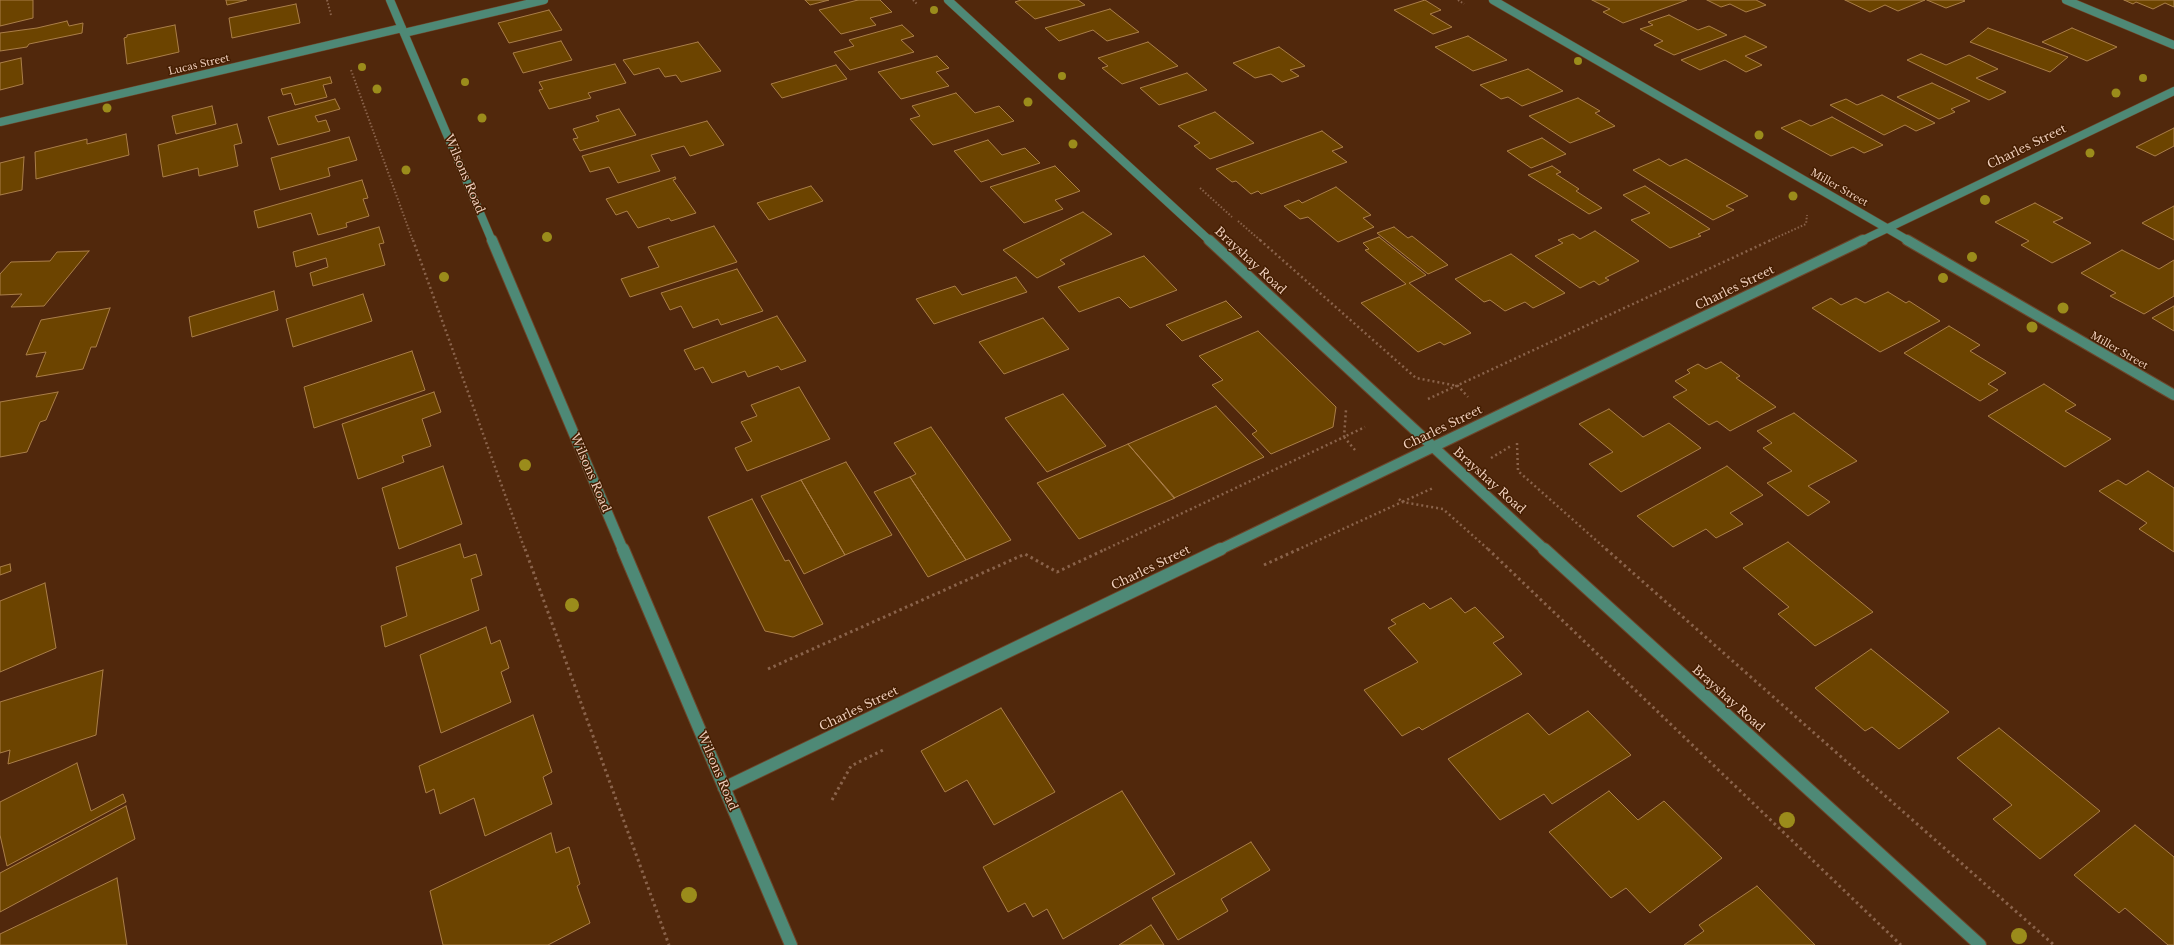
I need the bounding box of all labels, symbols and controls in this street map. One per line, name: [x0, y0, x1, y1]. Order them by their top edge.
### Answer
street label: Lucas Street: [167, 52, 231, 78]
street label: Charles Street: [1985, 122, 2069, 172]
street label: Wilsons Road: [441, 132, 487, 216]
street label: Miller Street: [1808, 167, 1870, 209]
street label: Brayshay Road: [1211, 224, 1289, 298]
street label: Charles Street: [1693, 263, 1777, 313]
street label: Miller Street: [2088, 330, 2150, 372]
street label: Charles Street: [1401, 403, 1485, 453]
street label: Wilsons Road: [567, 431, 613, 515]
street label: Brayshay Road: [1450, 445, 1528, 517]
street label: Charles Street: [1109, 543, 1193, 593]
street label: Brayshay Road: [1689, 663, 1767, 735]
street label: Charles Street: [817, 684, 901, 734]
street label: Wilsons Road: [694, 729, 740, 813]

